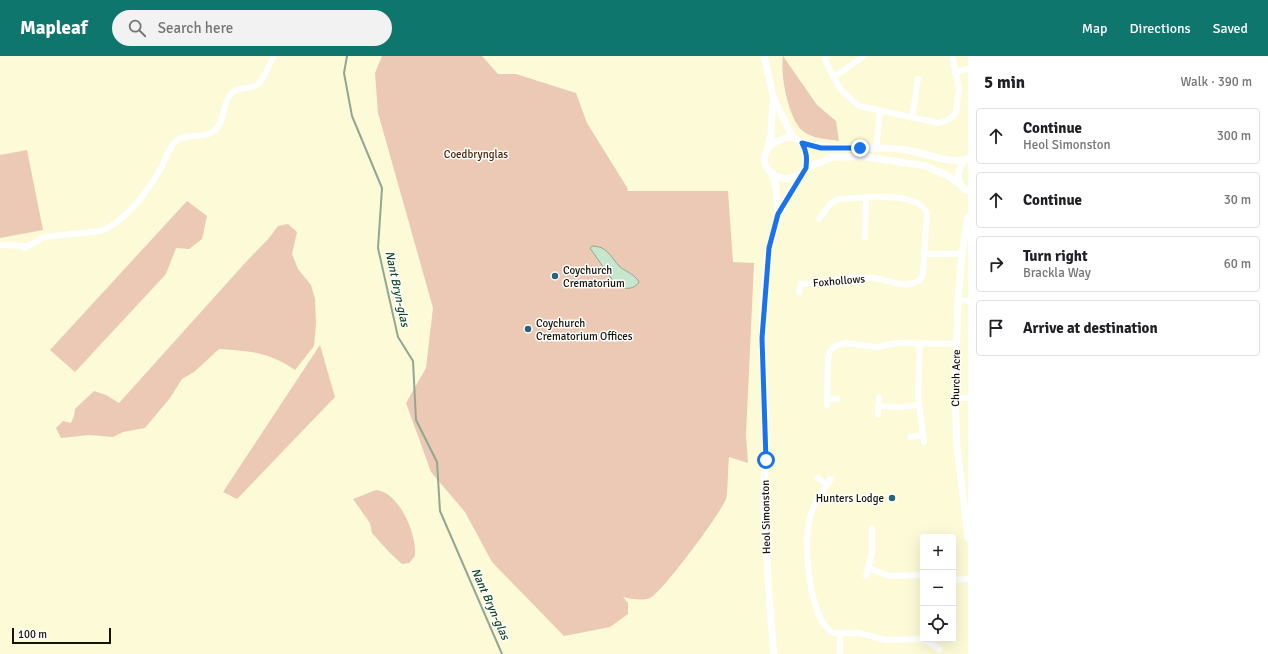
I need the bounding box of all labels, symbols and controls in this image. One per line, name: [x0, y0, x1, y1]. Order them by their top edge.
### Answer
search box: [112, 10, 392, 46]
text: Mapleaf: [20, 16, 88, 40]
icon: search: [126, 17, 148, 39]
text: Search here: [158, 19, 233, 37]
text: Map: [1082, 20, 1108, 37]
text: Directions: [1130, 20, 1191, 37]
text: Saved: [1213, 20, 1248, 37]
text: 5 min: [984, 72, 1025, 93]
text: Walk · 390 m: [1181, 74, 1252, 90]
text: Continue: [1023, 119, 1082, 137]
icon: ahead: [985, 125, 1007, 147]
text: 300 m: [1217, 128, 1251, 144]
text: Heol Simonston: [1023, 137, 1111, 153]
route end: [851, 139, 869, 157]
park label: Coedbrynglas: [444, 148, 508, 161]
icon: ahead: [985, 189, 1007, 211]
text: Continue: [1023, 191, 1082, 209]
text: 30 m: [1224, 192, 1251, 208]
text: Turn right: [1023, 247, 1088, 265]
water label: Nant Bryn-glas: [382, 250, 413, 330]
icon: right: [985, 253, 1007, 275]
text: 60 m: [1224, 256, 1251, 272]
place label: Coychurch Crematorium: [563, 264, 625, 290]
text: Brackla Way: [1023, 265, 1091, 281]
marker: Coychurch Crematorium: [550, 271, 560, 281]
street label: Foxhollows: [812, 272, 866, 290]
place label: Coychurch Crematorium Offices: [536, 317, 633, 343]
icon: arrive: [985, 317, 1007, 339]
text: Arrive at destination: [1023, 319, 1158, 337]
marker: Coychurch Crematorium Offices: [523, 324, 533, 334]
street label: Church Acre: [949, 349, 963, 407]
route start: [757, 451, 775, 469]
street label: Heol Simonston: [759, 480, 773, 554]
place label: Hunters Lodge: [816, 492, 884, 505]
marker: Hunters Lodge: [887, 493, 897, 503]
map controls: [920, 534, 956, 642]
button: +: [920, 534, 956, 570]
water label: Nant Bryn-glas: [467, 566, 513, 644]
button: −: [920, 570, 956, 606]
button: locate: [920, 606, 956, 642]
scale bar: [12, 626, 111, 645]
text: 100 m: [18, 628, 47, 641]

